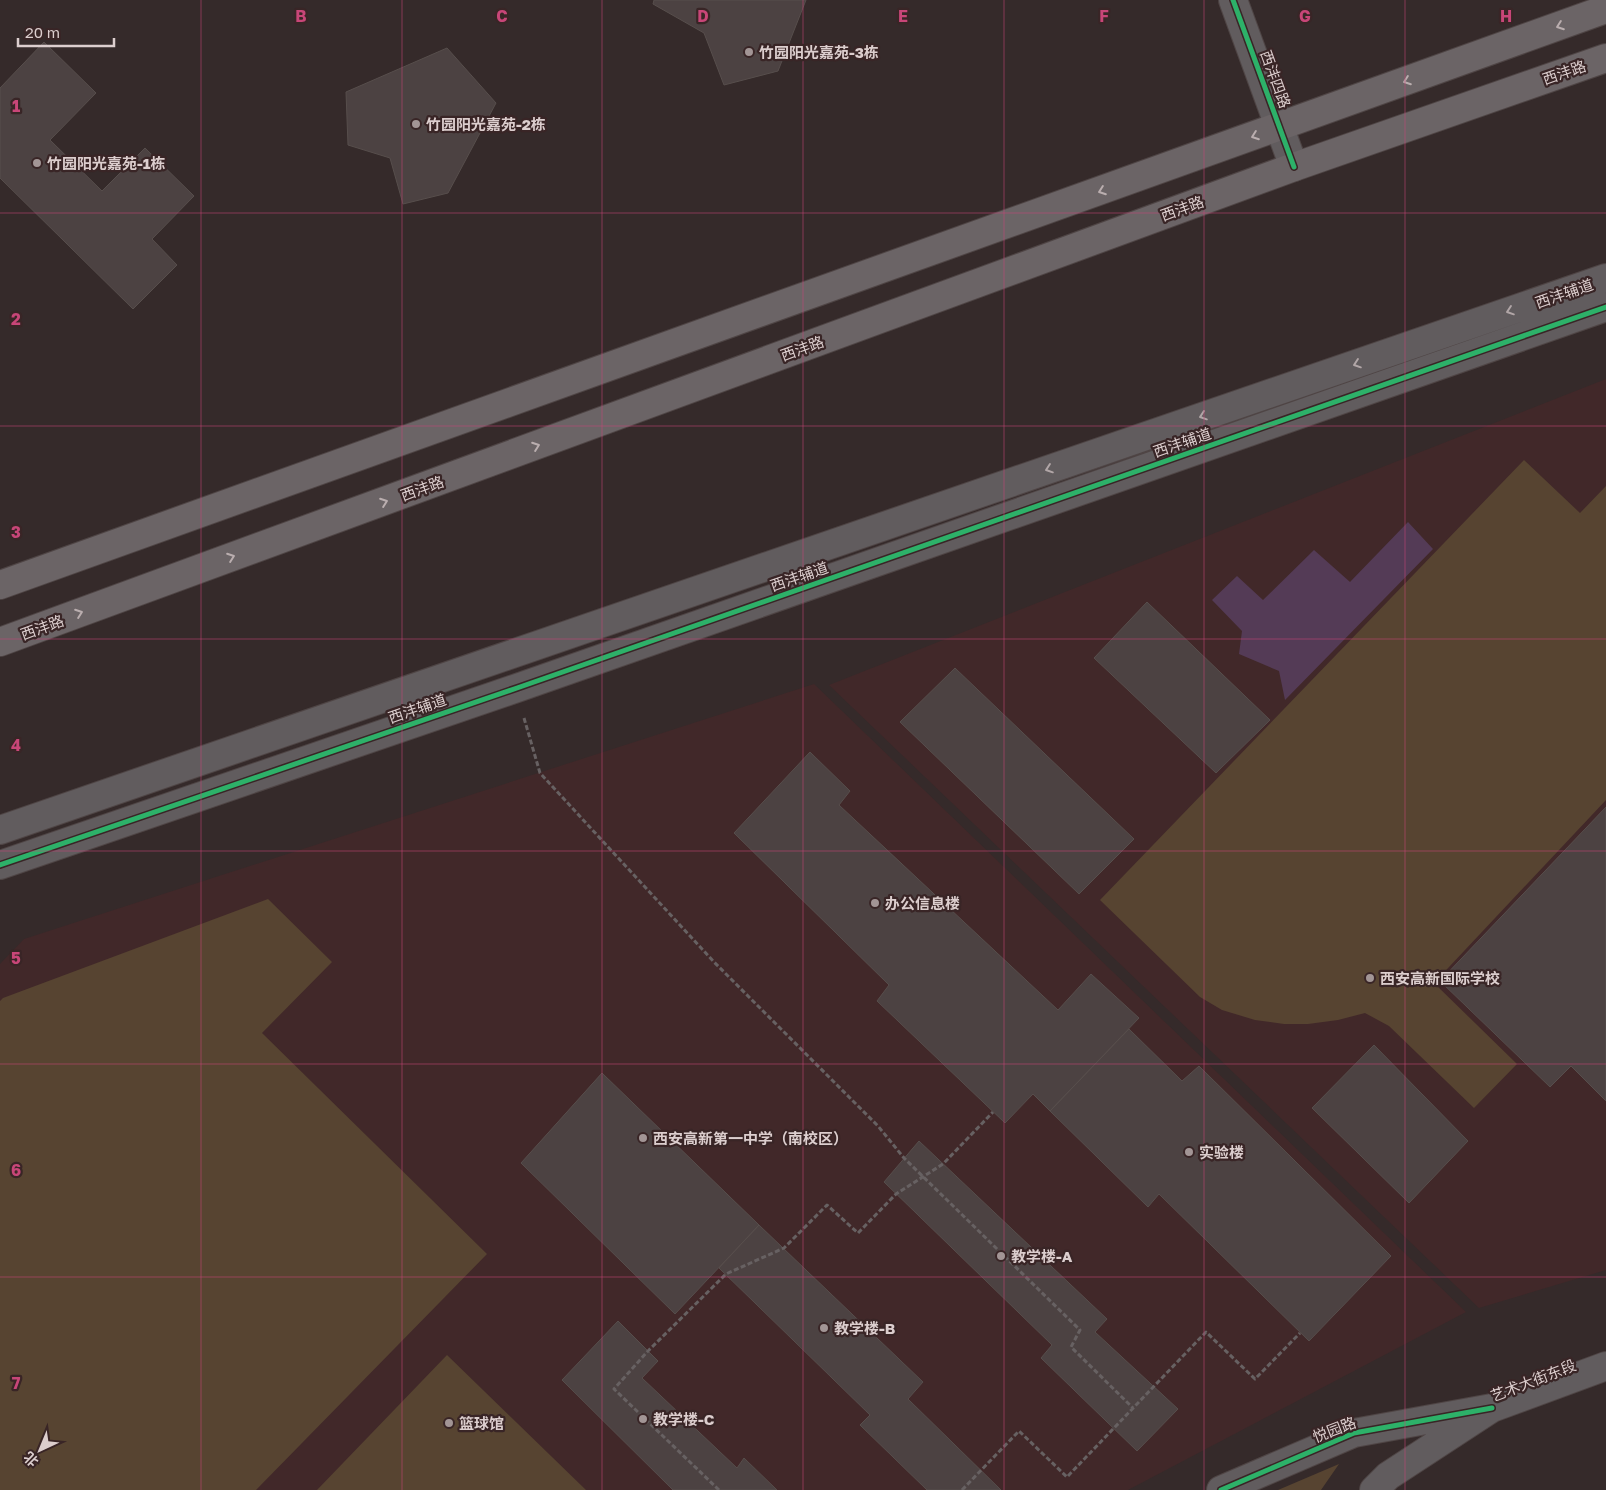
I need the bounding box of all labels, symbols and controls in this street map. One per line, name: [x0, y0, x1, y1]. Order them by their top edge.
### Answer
text: B: [295, 6, 307, 26]
text: C: [496, 6, 508, 26]
text: D: [697, 6, 709, 26]
text: E: [898, 6, 908, 26]
text: F: [1099, 6, 1109, 26]
text: G: [1299, 6, 1311, 26]
text: H: [1500, 6, 1512, 26]
scale bar: [18, 15, 114, 47]
one-way arrow: [1556, 20, 1565, 30]
text: 20 m: [25, 23, 60, 41]
place label: 竹园阳光嘉苑-3栋: [759, 43, 879, 61]
marker: 竹园阳光嘉苑-3栋: [743, 46, 755, 58]
street label: 西沣四路: [1257, 48, 1295, 110]
street label: 西沣路: [1540, 56, 1588, 88]
one-way arrow: [1404, 75, 1412, 85]
text: 1: [12, 96, 20, 116]
place label: 竹园阳光嘉苑-2栋: [426, 115, 546, 133]
marker: 竹园阳光嘉苑-2栋: [410, 118, 422, 130]
one-way arrow: [1251, 130, 1259, 140]
place label: 竹园阳光嘉苑-1栋: [47, 154, 165, 172]
marker: 竹园阳光嘉苑-1栋: [31, 157, 43, 169]
one-way arrow: [1098, 185, 1106, 195]
street label: 西沣路: [1158, 192, 1206, 224]
street label: 西沣辅道: [1533, 275, 1595, 311]
one-way arrow: [1507, 305, 1515, 315]
text: 2: [11, 309, 21, 329]
street label: 西沣路: [778, 332, 826, 364]
one-way arrow: [1353, 358, 1361, 368]
one-way arrow: [1199, 411, 1208, 421]
street label: 西沣辅道: [1151, 424, 1213, 460]
one-way arrow: [532, 442, 540, 452]
one-way arrow: [1045, 463, 1054, 473]
street label: 西沣路: [398, 472, 446, 504]
one-way arrow: [379, 498, 388, 508]
text: 3: [11, 522, 21, 542]
one-way arrow: [226, 553, 235, 563]
street label: 西沣辅道: [768, 558, 830, 594]
one-way arrow: [74, 609, 82, 619]
street label: 西沣路: [18, 611, 66, 643]
street label: 西沣辅道: [386, 690, 448, 726]
text: 4: [11, 735, 21, 755]
place label: 办公信息楼: [885, 894, 960, 912]
marker: 办公信息楼: [869, 897, 881, 909]
text: 5: [11, 948, 21, 968]
place label: 西安高新国际学校: [1380, 969, 1500, 987]
marker: 西安高新国际学校: [1364, 972, 1376, 984]
place label: 西安高新第一中学（南校区）: [653, 1129, 848, 1147]
marker: 西安高新第一中学（南校区）: [637, 1132, 649, 1144]
place label: 实验楼: [1199, 1143, 1244, 1161]
marker: 实验楼: [1183, 1146, 1195, 1158]
text: 6: [11, 1160, 21, 1180]
place label: 教学楼-A: [1011, 1247, 1073, 1265]
marker: 教学楼-A: [995, 1250, 1007, 1262]
place label: 教学楼-B: [834, 1319, 896, 1337]
marker: 教学楼-B: [818, 1322, 830, 1334]
street label: 艺术大街东段: [1488, 1355, 1578, 1405]
text: 7: [12, 1373, 21, 1393]
place label: 教学楼-C: [653, 1410, 715, 1428]
marker: 教学楼-C: [637, 1413, 649, 1425]
street label: 悦园路: [1310, 1413, 1358, 1445]
place label: 篮球馆: [459, 1414, 504, 1432]
marker: 篮球馆: [443, 1417, 455, 1429]
north arrow: [15, 1425, 65, 1475]
text: 北: [20, 1449, 42, 1471]

